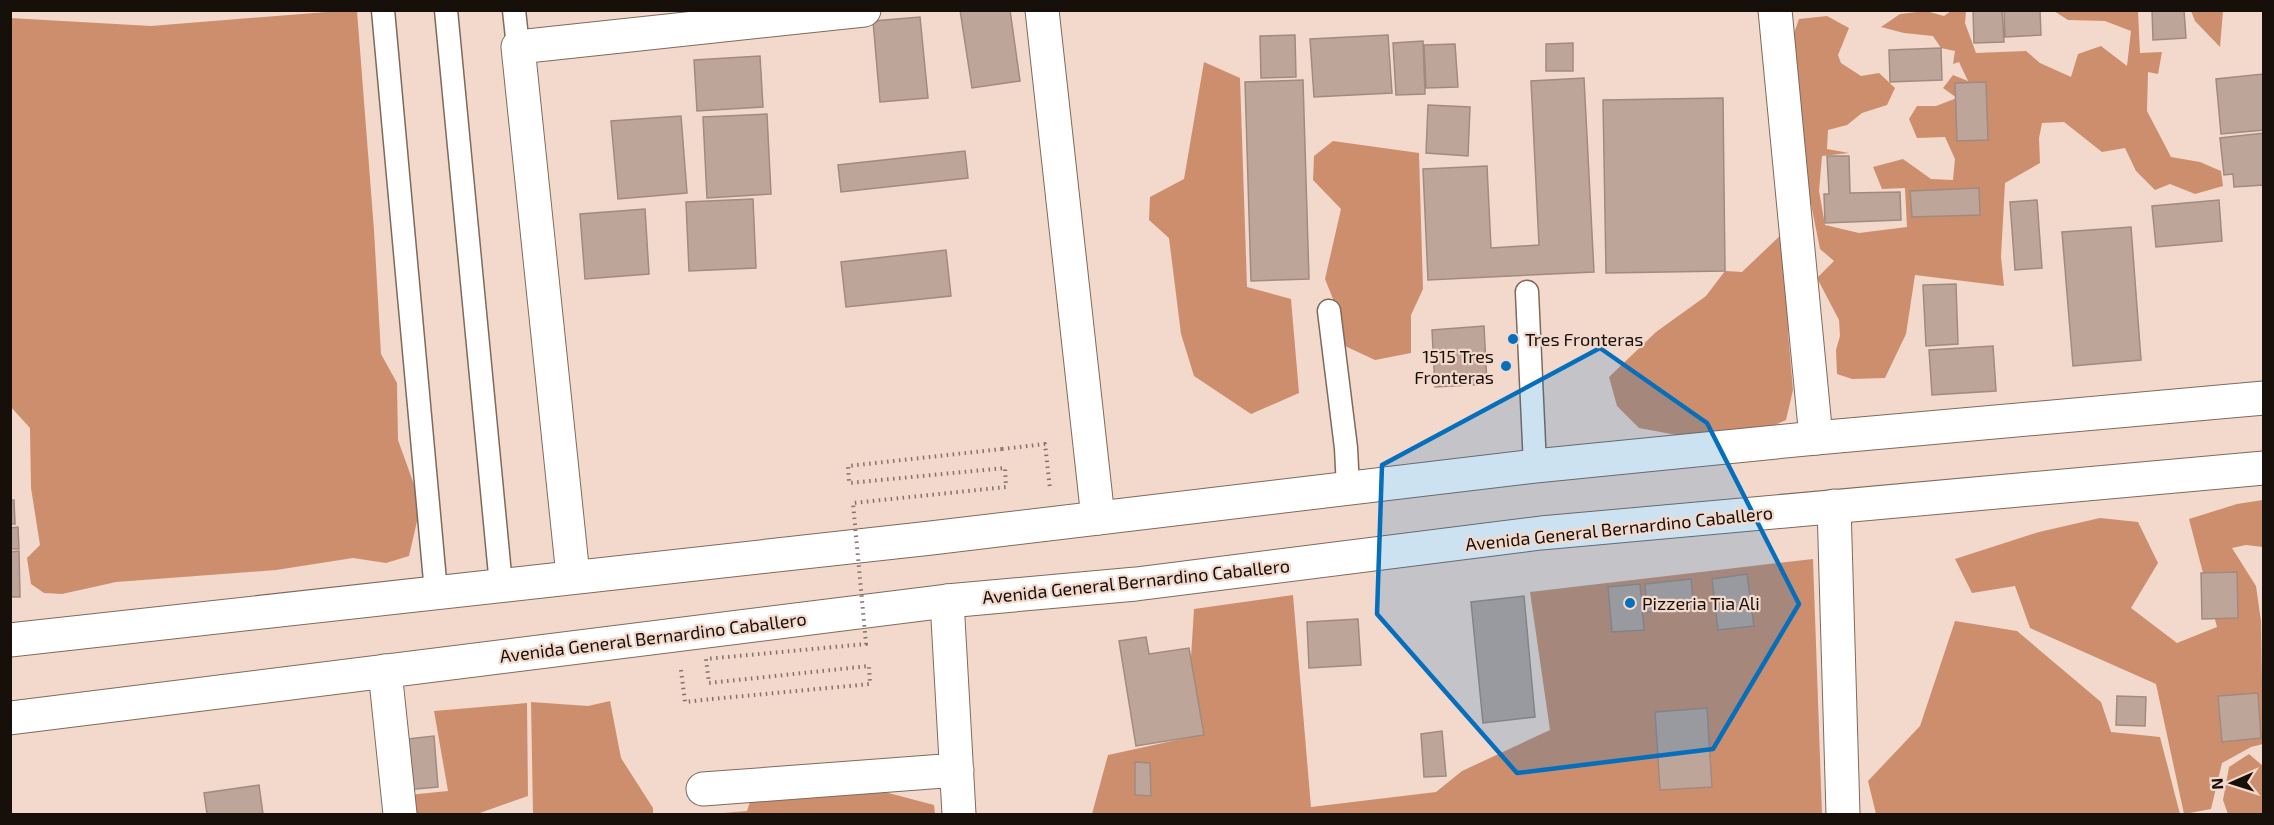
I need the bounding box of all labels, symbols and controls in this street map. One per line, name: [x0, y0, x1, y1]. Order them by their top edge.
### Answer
place label: Tres Fronteras: [1525, 328, 1643, 350]
marker: Tres Fronteras: [1506, 332, 1520, 346]
place label: 1515 Tres Fronteras: [1414, 345, 1494, 388]
marker: 1515 Tres Fronteras: [1499, 359, 1513, 373]
street label: Avenida General Bernardino Caballero: [1464, 501, 1774, 555]
street label: Avenida General Bernardino Caballero: [981, 554, 1291, 608]
place label: Pizzeria Tia Ali: [1642, 592, 1760, 614]
marker: Pizzeria Tia Ali: [1623, 596, 1637, 610]
street label: Avenida General Bernardino Caballero: [498, 607, 808, 667]
north arrow: [2202, 753, 2262, 813]
text: N: [2207, 778, 2226, 790]

